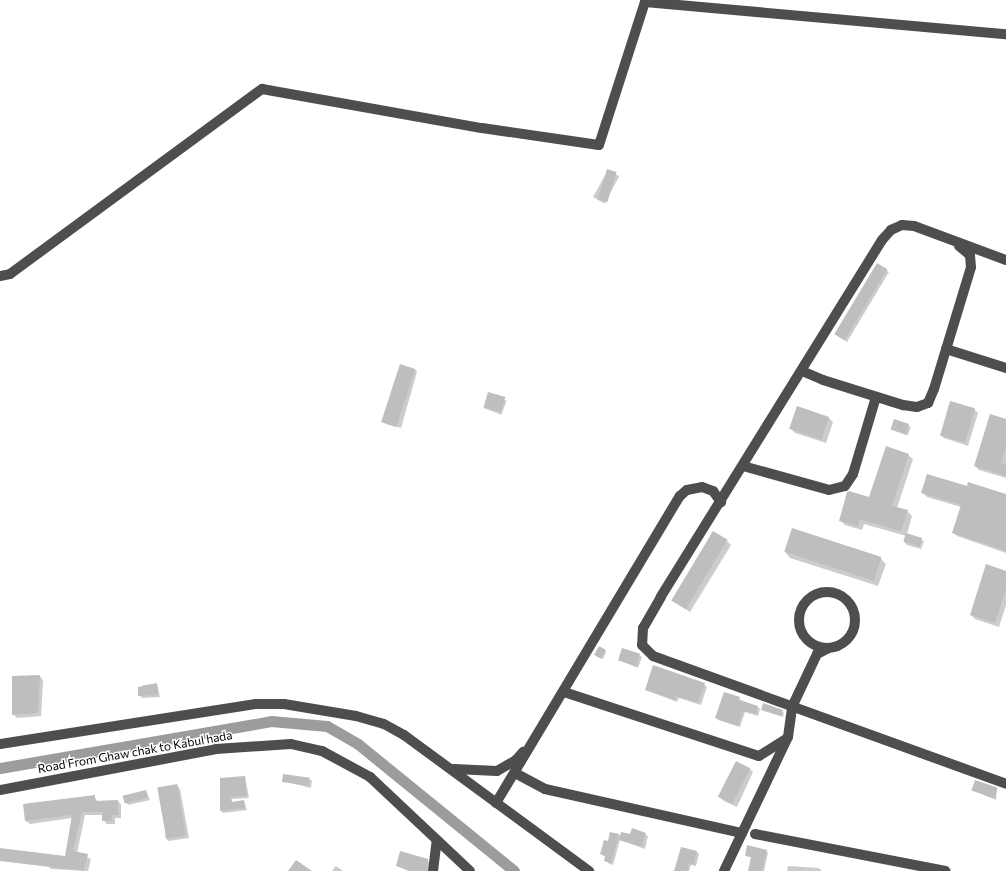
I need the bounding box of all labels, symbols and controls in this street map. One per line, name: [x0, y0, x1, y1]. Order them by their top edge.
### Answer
street label: Road From Ghaw chak to Kabul hada: [37, 728, 233, 776]

